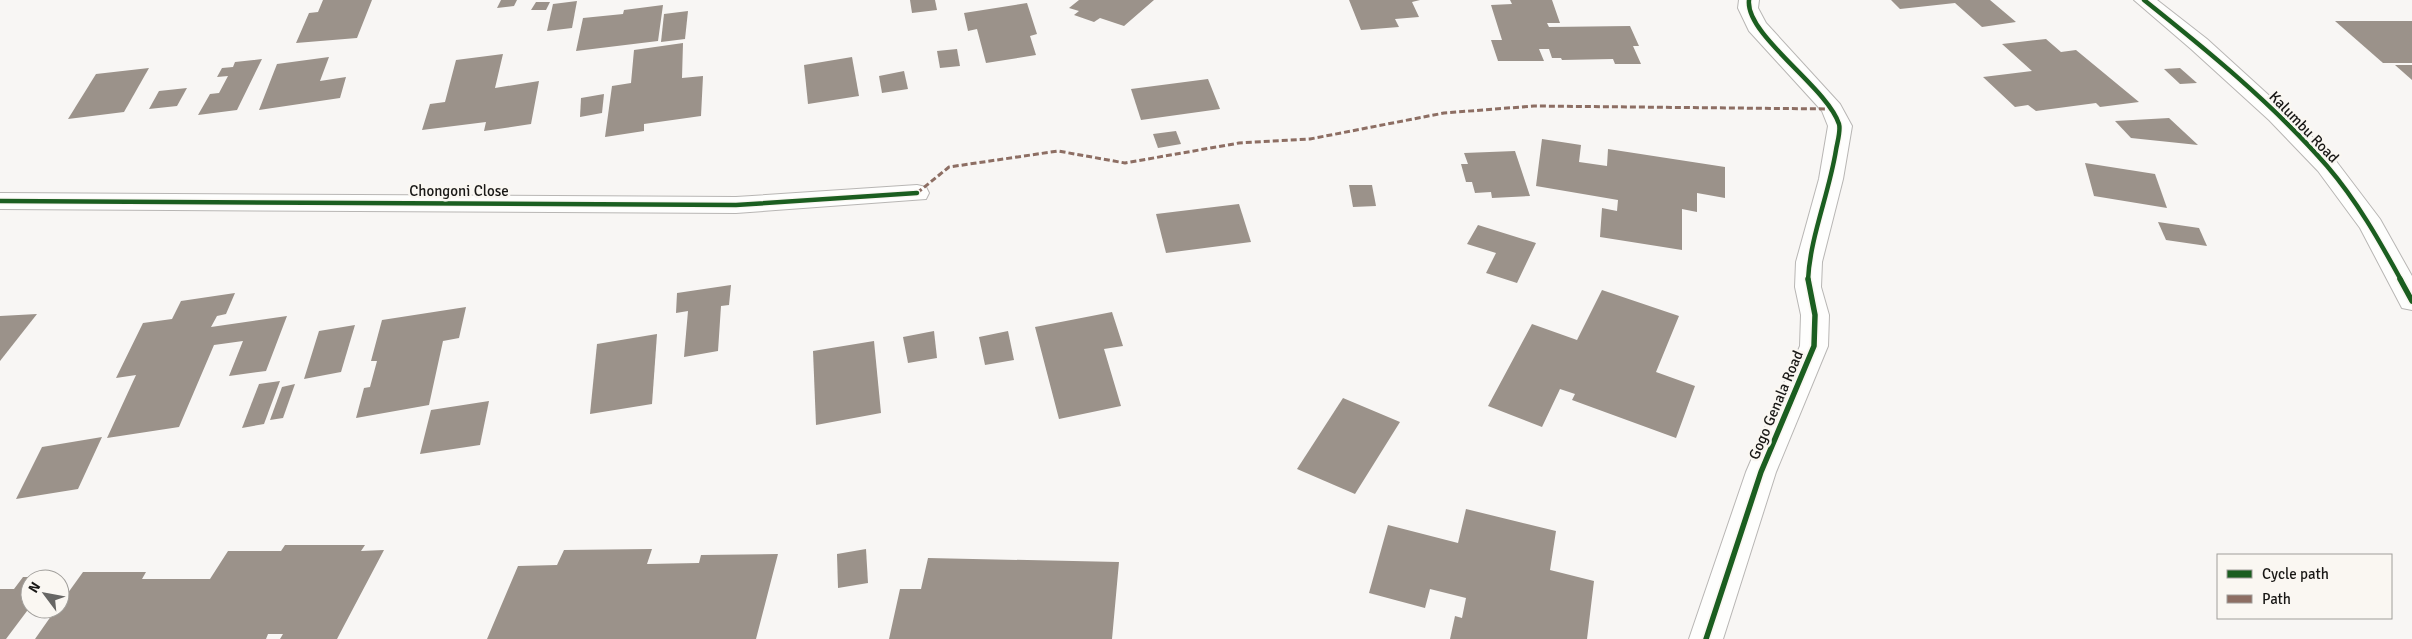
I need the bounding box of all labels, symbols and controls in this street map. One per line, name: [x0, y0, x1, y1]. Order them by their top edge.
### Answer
street label: Kalumbu Road: [2265, 87, 2343, 167]
street label: Chongoni Close: [409, 182, 509, 200]
street label: Gogo Genala Road: [1745, 348, 1807, 462]
legend: [2217, 554, 2392, 619]
text: Cycle path: [2262, 565, 2329, 583]
north arrow: [20, 569, 70, 619]
text: N: [25, 579, 44, 596]
text: Path: [2262, 590, 2291, 608]

